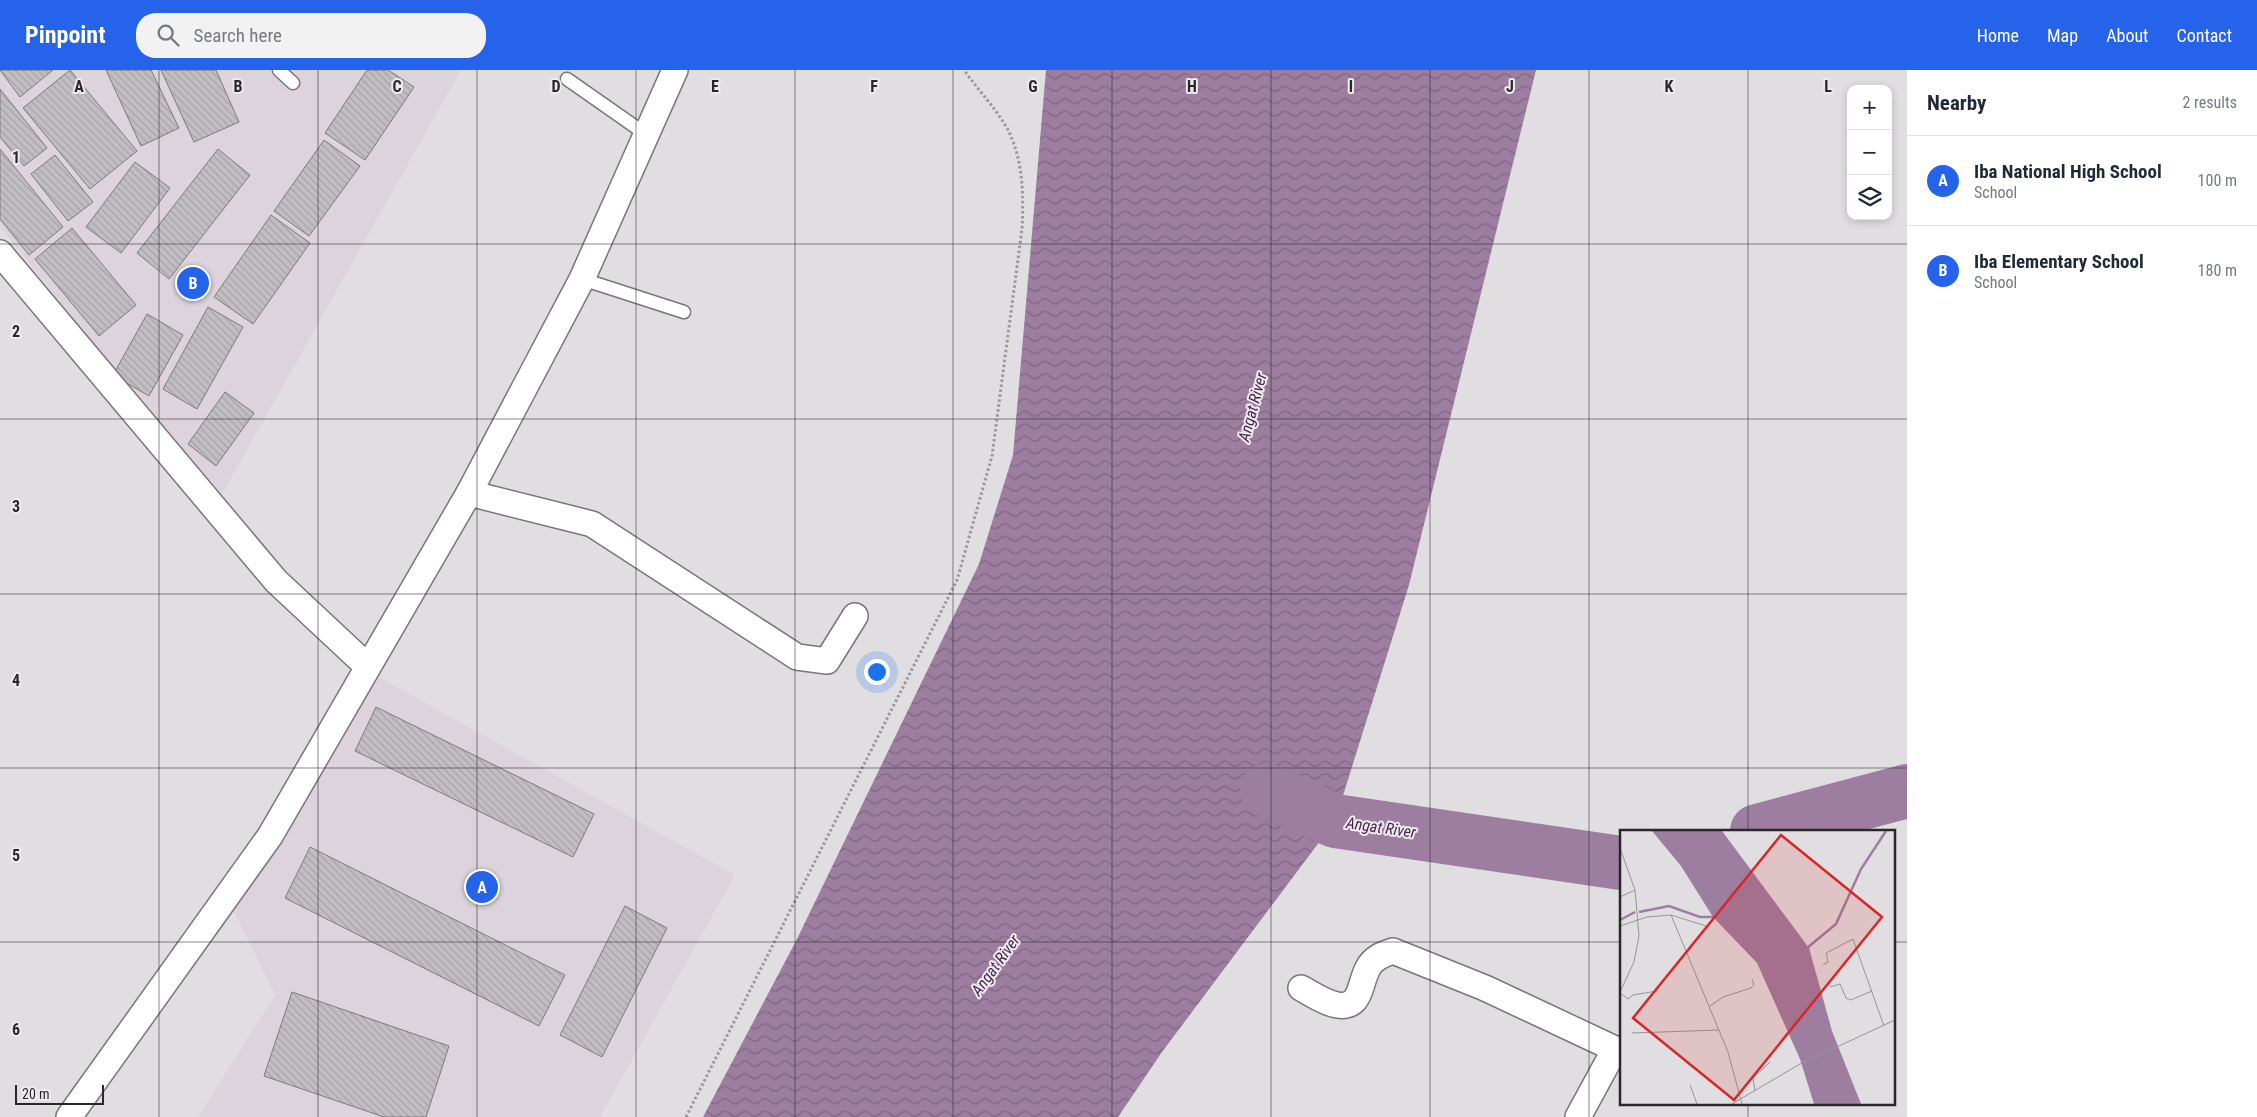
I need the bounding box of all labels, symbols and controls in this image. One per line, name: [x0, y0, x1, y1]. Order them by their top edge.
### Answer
search box: [136, 13, 486, 58]
text: Pinpoint: [25, 21, 106, 49]
icon: search: [154, 21, 182, 49]
text: Search here: [194, 24, 282, 47]
text: Home: [1977, 25, 2019, 46]
text: Map: [2047, 25, 2078, 46]
text: About: [2106, 25, 2148, 46]
text: Contact: [2176, 25, 2232, 46]
text: A: [74, 77, 84, 96]
text: B: [234, 77, 243, 96]
text: C: [392, 77, 402, 96]
text: D: [551, 77, 561, 96]
text: E: [711, 77, 719, 96]
text: F: [870, 77, 878, 96]
text: G: [1028, 77, 1038, 96]
text: H: [1187, 77, 1197, 96]
text: I: [1349, 77, 1353, 96]
text: J: [1506, 77, 1514, 96]
text: K: [1665, 77, 1674, 96]
text: L: [1824, 77, 1832, 96]
map controls: [1847, 85, 1892, 220]
button: +: [1847, 85, 1892, 130]
text: Nearby: [1927, 91, 1986, 115]
text: 2 results: [2182, 93, 2237, 112]
button: −: [1847, 130, 1892, 175]
text: 1: [12, 148, 20, 167]
text: Iba National High School: [1974, 160, 2162, 183]
text: A: [1938, 171, 1948, 190]
text: 100 m: [2198, 171, 2237, 190]
button: layers: [1847, 175, 1892, 220]
text: School: [1974, 183, 2017, 202]
text: Iba Elementary School: [1974, 250, 2144, 273]
text: B: [1939, 261, 1947, 280]
text: 180 m: [2198, 261, 2237, 280]
pin: B: [177, 264, 209, 302]
text: School: [1974, 273, 2017, 292]
text: 2: [12, 322, 20, 341]
water label: Angat River: [1234, 370, 1271, 444]
text: 3: [12, 497, 20, 516]
your location: [864, 659, 890, 685]
text: 4: [12, 671, 20, 690]
water label: Angat River: [1344, 813, 1418, 842]
inset map: [1620, 830, 1894, 1104]
text: 5: [12, 846, 20, 865]
pin: A: [466, 868, 498, 906]
water label: Angat River: [967, 930, 1024, 1000]
text: 6: [12, 1020, 20, 1039]
scale bar: [15, 1082, 104, 1105]
text: 20 m: [22, 1086, 50, 1102]

